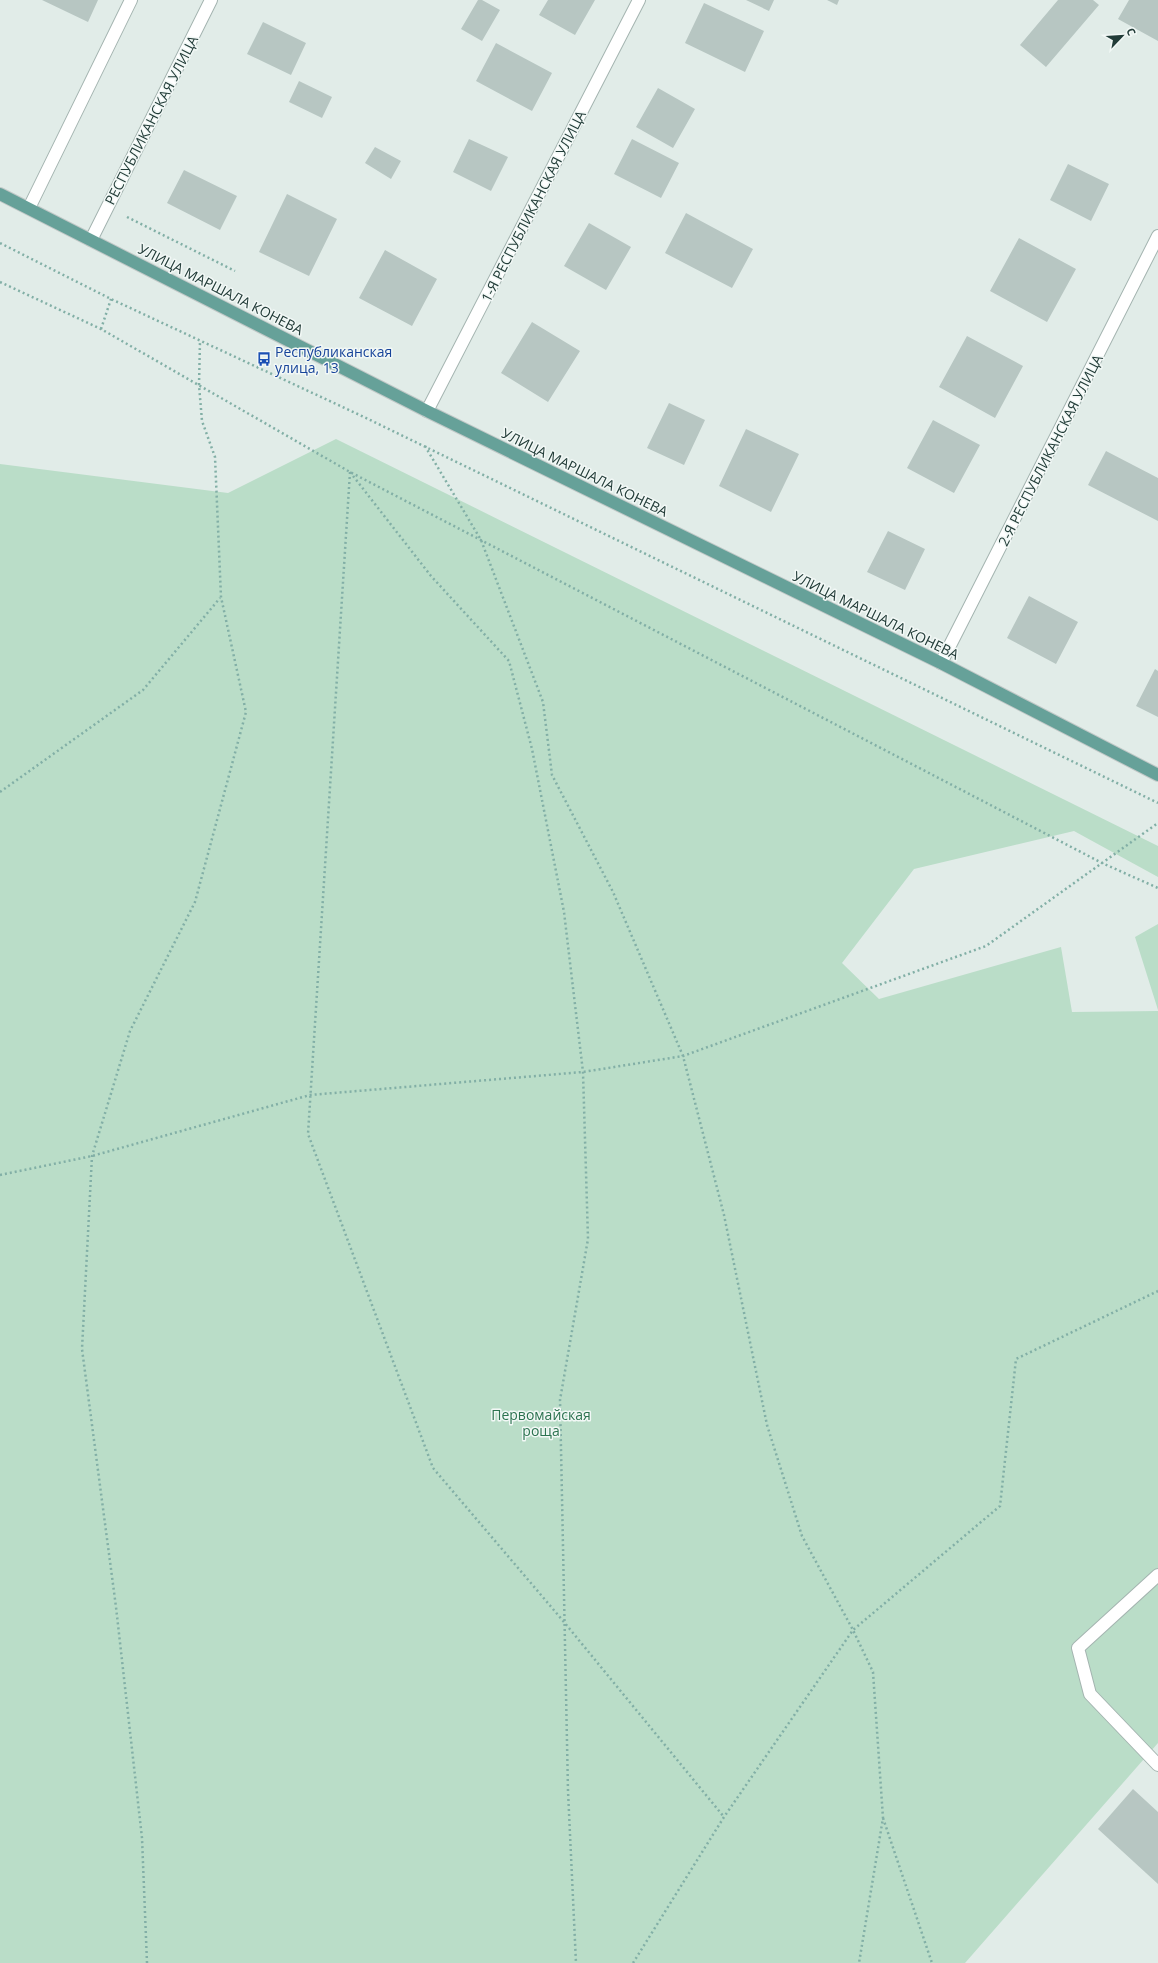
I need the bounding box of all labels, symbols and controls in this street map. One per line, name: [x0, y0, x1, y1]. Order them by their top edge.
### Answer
north arrow: [1102, 16, 1142, 56]
text: С: [1123, 25, 1140, 38]
street label: РЕСПУБЛИКАНСКАЯ УЛИЦА: [100, 32, 202, 208]
street label: 1-Я РЕСПУБЛИКАНСКАЯ УЛИЦА: [476, 107, 590, 305]
street label: УЛИЦА МАРШАЛА КОНЕВА: [135, 239, 307, 339]
place label: Республиканская улица, 13: [275, 342, 392, 377]
bus stop icon: Республиканская улица, 13: [256, 351, 272, 367]
street label: 2-Я РЕСПУБЛИКАНСКАЯ УЛИЦА: [993, 351, 1107, 549]
street label: УЛИЦА МАРШАЛА КОНЕВА: [499, 423, 671, 521]
street label: УЛИЦА МАРШАЛА КОНЕВА: [790, 566, 962, 664]
park label: Первомайская роща: [491, 1405, 591, 1440]

